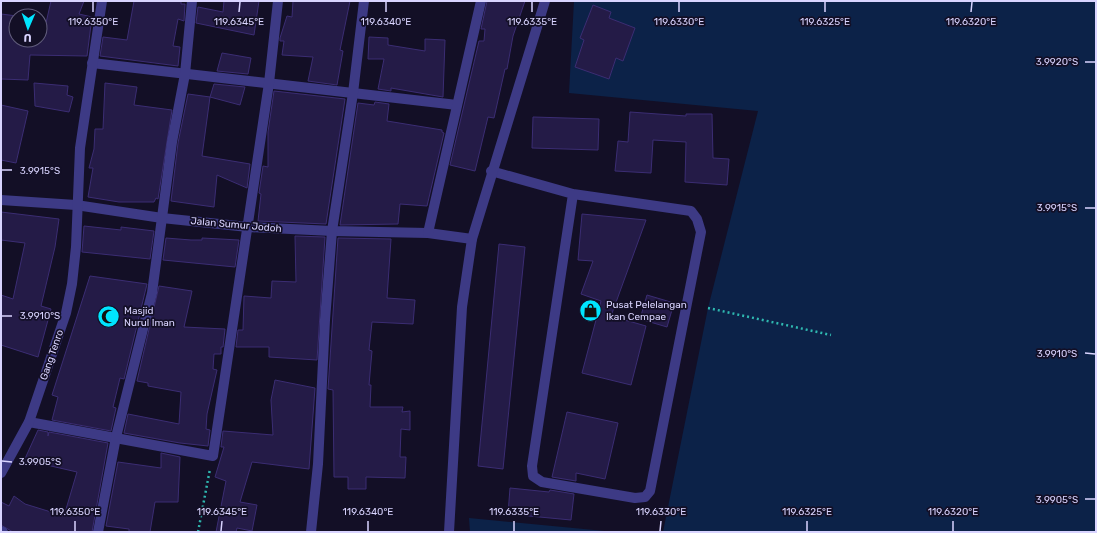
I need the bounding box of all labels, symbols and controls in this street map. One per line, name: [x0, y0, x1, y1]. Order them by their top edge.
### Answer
north arrow: [8, 8, 48, 48]
text: 119.6350°E: [68, 16, 118, 28]
text: 119.6345°E: [214, 16, 264, 28]
text: 119.6340°E: [361, 16, 411, 28]
text: 119.6335°E: [507, 16, 557, 28]
text: 119.6330°E: [654, 16, 704, 28]
text: 119.6325°E: [800, 16, 850, 28]
text: 119.6320°E: [946, 16, 996, 28]
text: U: [23, 31, 32, 44]
text: 3.9920°S: [1036, 56, 1078, 68]
text: 3.9915°S: [20, 165, 60, 177]
text: 3.9915°S: [1037, 202, 1077, 214]
street label: Jalan Sumur Jodoh: [190, 215, 282, 235]
shop icon: Pusat Pelelangan Ikan Cempae: [578, 298, 604, 324]
place label: Pusat Pelelangan Ikan Cempae: [606, 299, 687, 323]
mosque icon: Masjid Nurul Iman: [96, 304, 122, 330]
place label: Masjid Nurul Iman: [124, 305, 175, 329]
text: 3.9910°S: [20, 310, 60, 322]
street label: Gang Tenro: [38, 328, 66, 382]
text: 3.9910°S: [1037, 348, 1077, 360]
text: 3.9905°S: [19, 456, 61, 468]
text: 3.9905°S: [1036, 494, 1078, 506]
text: 119.6350°E: [50, 506, 100, 518]
text: 119.6345°E: [197, 506, 247, 518]
text: 119.6340°E: [343, 506, 393, 518]
text: 119.6335°E: [489, 506, 539, 518]
text: 119.6330°E: [636, 506, 686, 518]
text: 119.6325°E: [782, 506, 832, 518]
text: 119.6320°E: [928, 506, 978, 518]

